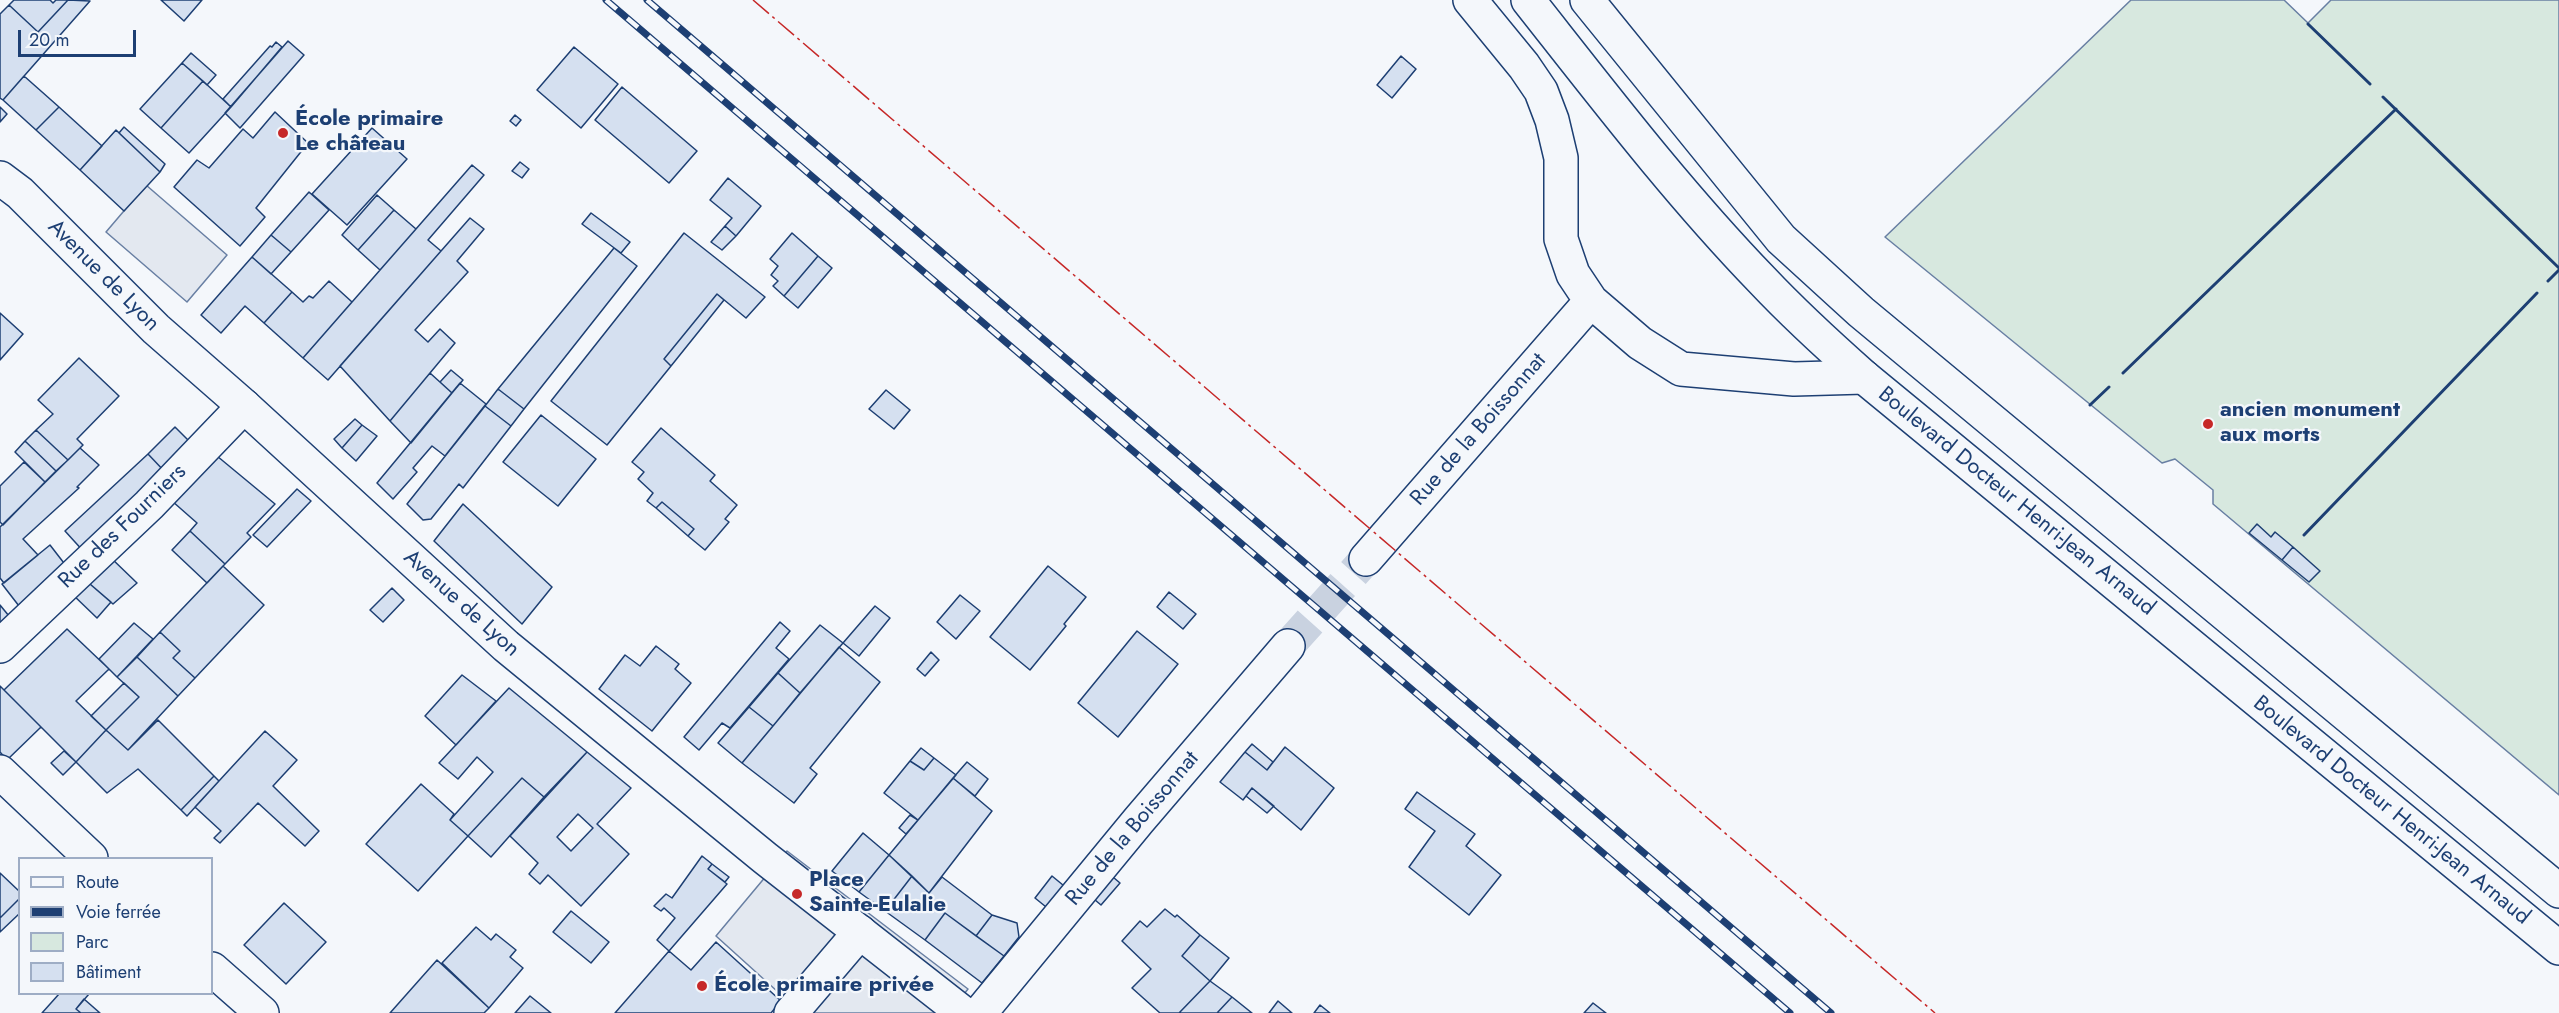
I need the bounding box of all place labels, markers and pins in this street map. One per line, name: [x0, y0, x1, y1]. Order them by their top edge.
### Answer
place label: École primaire Le château: [295, 107, 443, 158]
marker: École primaire Le château: [276, 126, 290, 140]
place label: ancien monument aux morts: [2220, 398, 2400, 450]
marker: ancien monument aux morts: [2201, 417, 2215, 431]
place label: Place Sainte-Eulalie: [809, 868, 946, 920]
marker: Place Sainte-Eulalie: [790, 887, 804, 901]
place label: École primaire privée: [714, 973, 934, 999]
marker: École primaire privée: [695, 979, 709, 993]

